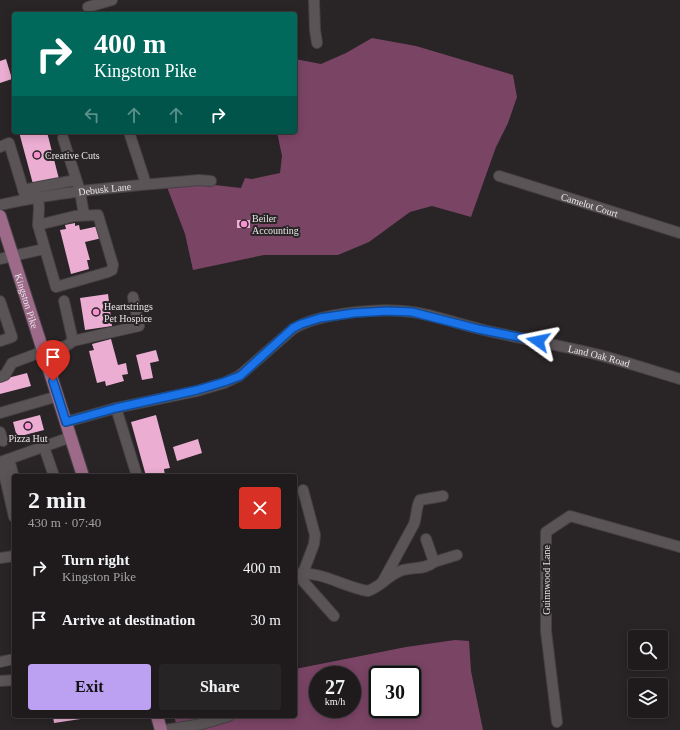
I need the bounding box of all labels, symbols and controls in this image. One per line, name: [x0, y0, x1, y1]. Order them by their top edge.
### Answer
icon: right: [28, 28, 80, 80]
text: 400 m: [94, 28, 166, 59]
text: Kingston Pike: [94, 61, 197, 81]
icon: left: [81, 104, 103, 126]
icon: ahead: [123, 104, 145, 126]
icon: ahead: [165, 104, 187, 126]
icon: right: [207, 104, 229, 126]
marker: Creative Cuts: [32, 150, 42, 160]
place label: Creative Cuts: [45, 150, 100, 161]
street label: Debusk Lane: [78, 181, 132, 198]
street label: Camelot Court: [560, 191, 620, 219]
place label: Beiler Accounting: [252, 213, 299, 236]
marker: Beiler Accounting: [239, 219, 249, 229]
street label: Kingston Pike: [13, 272, 41, 330]
place label: Heartstrings Pet Hospice: [104, 301, 153, 324]
marker: Heartstrings Pet Hospice: [91, 307, 101, 317]
position arrow: [517, 320, 559, 362]
pin: [36, 340, 70, 381]
street label: Land Oak Road: [567, 343, 631, 369]
icon: arrive: [42, 346, 64, 368]
marker: Pizza Hut: [23, 421, 33, 431]
place label: Pizza Hut: [8, 433, 48, 444]
text: 2 min: [28, 487, 86, 513]
button: close: [239, 487, 281, 529]
text: 430 m · 07:40: [28, 515, 101, 530]
street label: Guinnwood Lane: [541, 545, 552, 615]
text: Turn right: [62, 552, 129, 568]
icon: right: [28, 557, 50, 579]
text: 400 m: [243, 560, 281, 576]
text: Kingston Pike: [62, 569, 136, 584]
icon: arrive: [28, 609, 50, 631]
text: Arrive at destination: [62, 612, 195, 628]
text: 30 m: [251, 612, 281, 628]
map controls: [628, 630, 668, 718]
button: search: [628, 630, 668, 670]
button: Exit: [28, 664, 151, 710]
button: Share: [159, 664, 281, 710]
speed limit sign: 30: [369, 666, 421, 718]
text: 27: [325, 676, 345, 698]
button: layers: [628, 678, 668, 718]
text: km/h: [325, 696, 345, 707]

